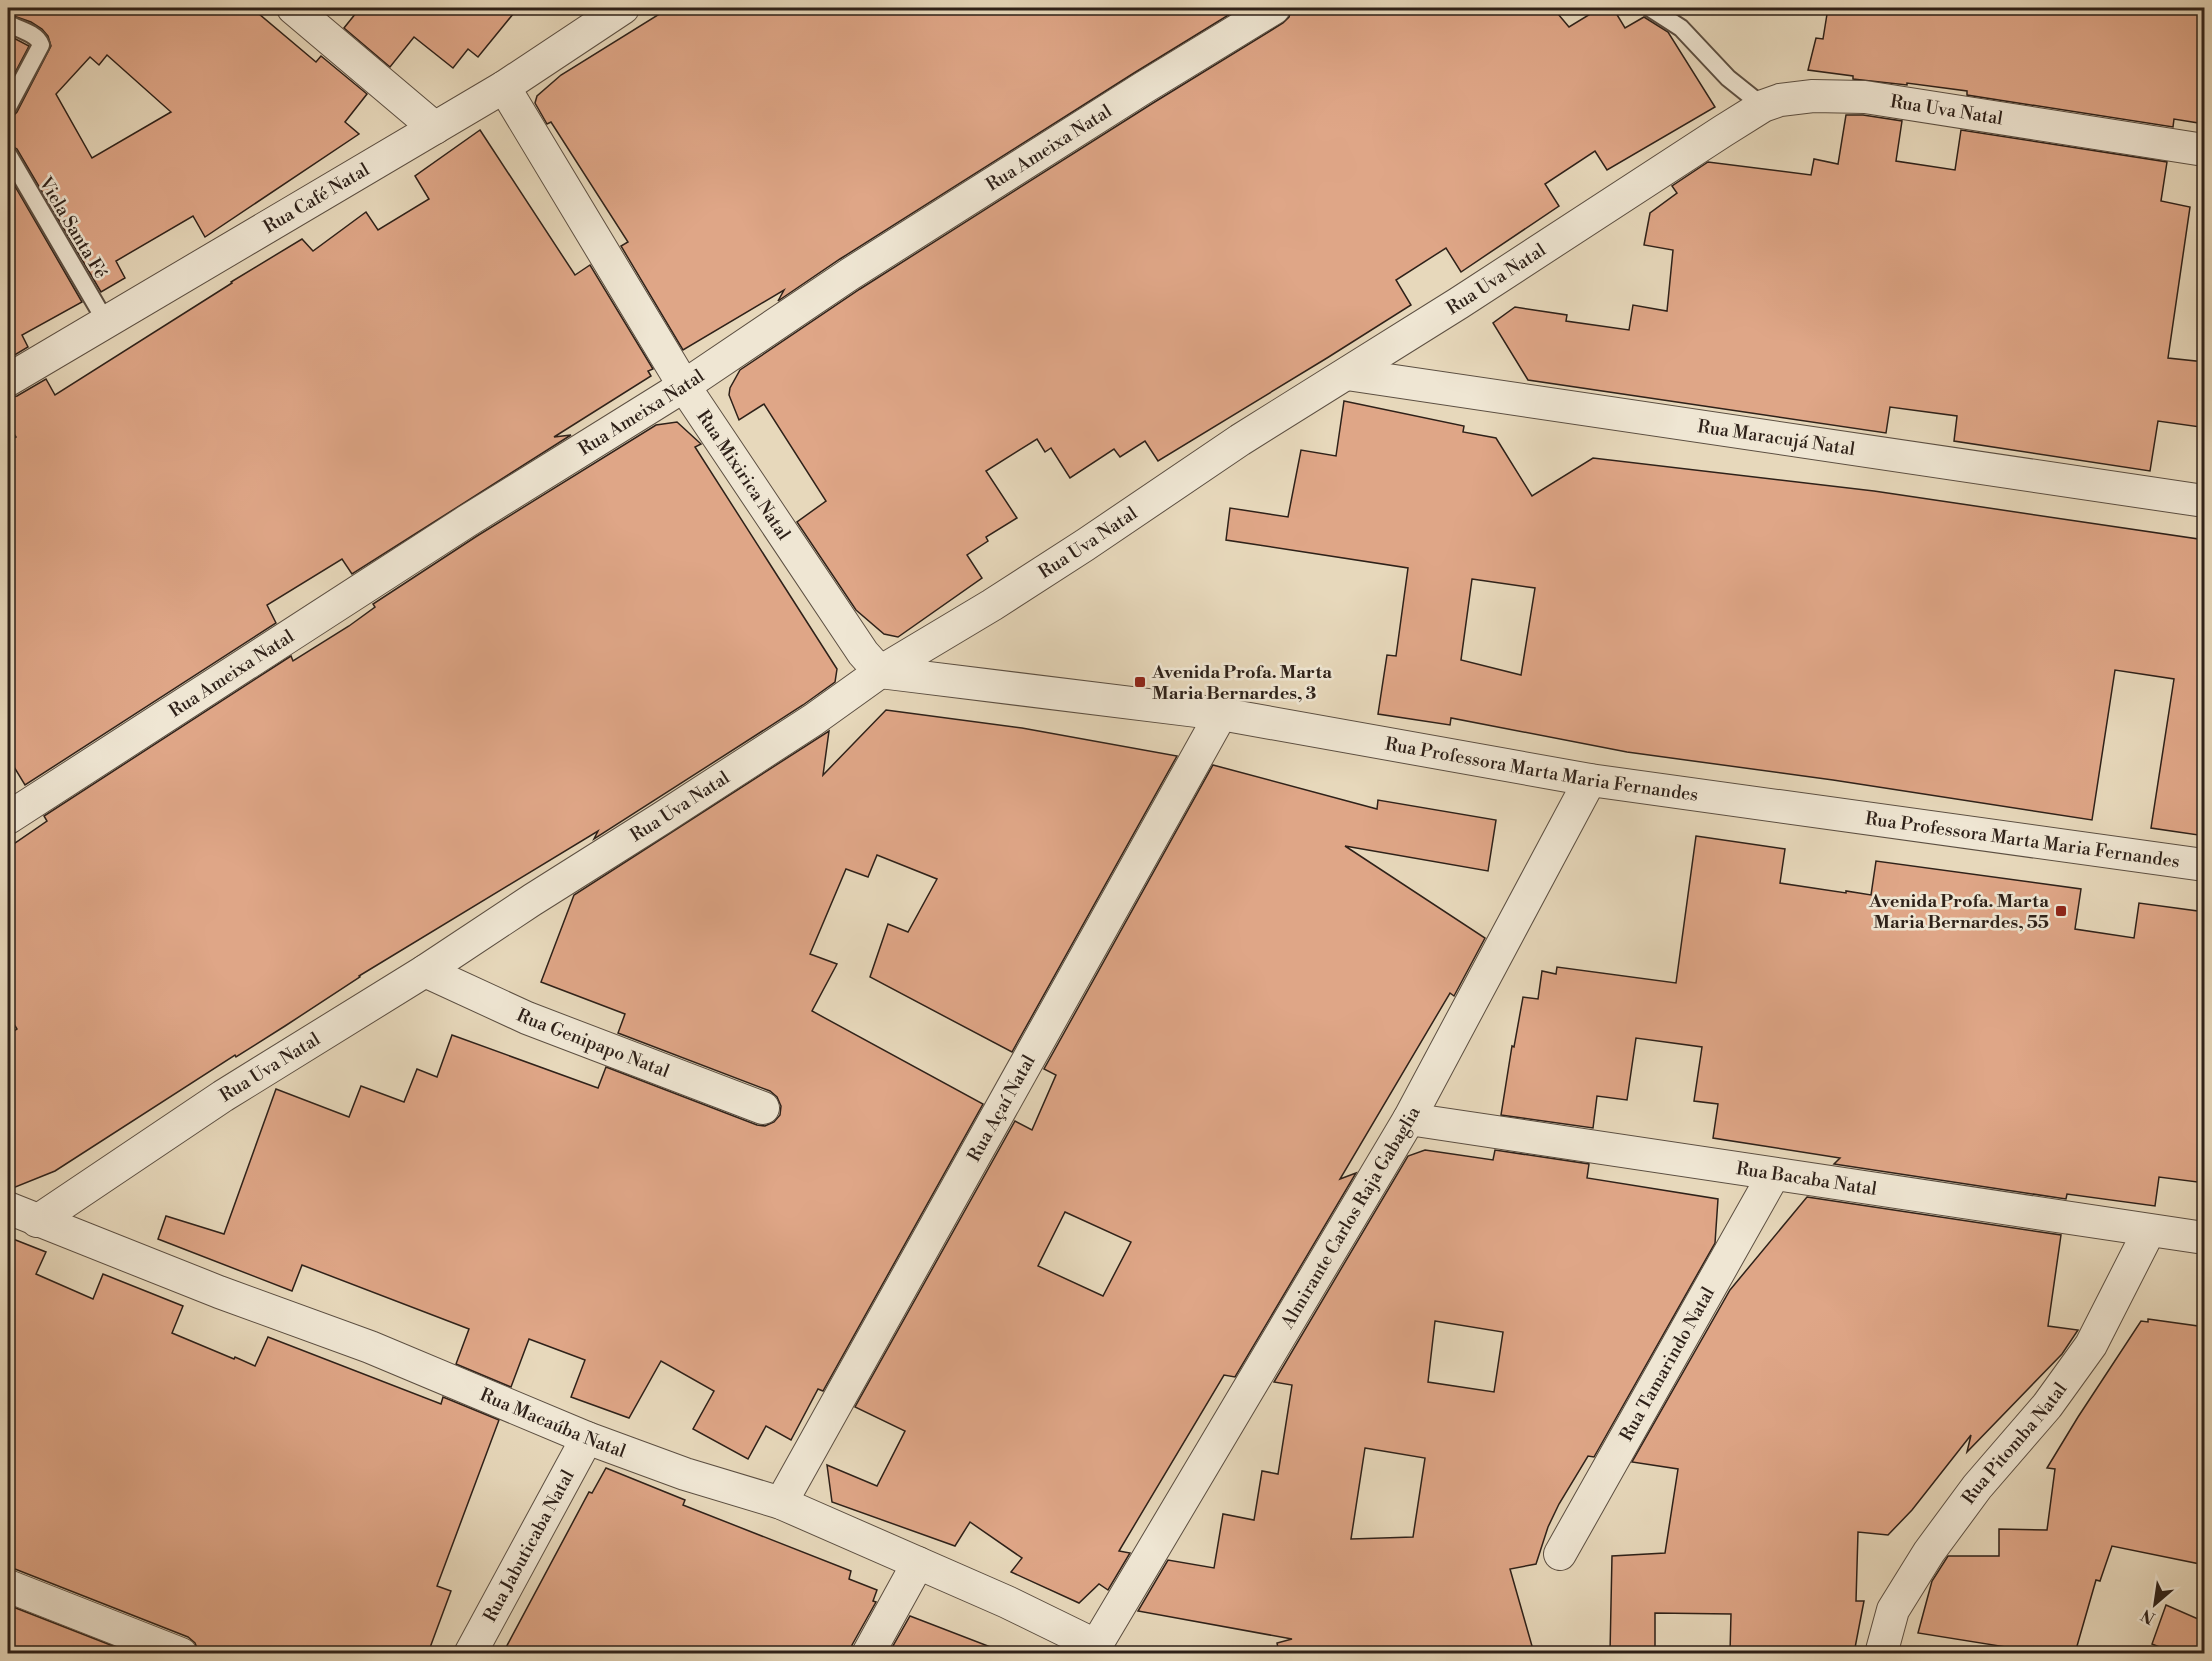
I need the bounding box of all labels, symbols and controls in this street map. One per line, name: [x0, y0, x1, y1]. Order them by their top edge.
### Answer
street label: Rua Uva Natal: [1889, 90, 2005, 130]
street label: Rua Ameixa Natal: [982, 99, 1116, 196]
street label: Rua Café Natal: [259, 157, 374, 238]
street label: Viela Santa Fé: [33, 172, 112, 283]
street label: Rua Uva Natal: [1442, 238, 1550, 320]
street label: Rua Ameixa Natal: [574, 364, 709, 460]
street label: Rua Mixirica Natal: [692, 405, 796, 545]
street label: Rua Maracujá Natal: [1696, 415, 1857, 461]
street label: Rua Uva Natal: [1034, 501, 1142, 584]
street label: Rua Ameixa Natal: [164, 624, 299, 722]
place label: Avenida Profa. Marta Maria Bernardes, 3: [1151, 661, 1332, 705]
marker: Avenida Profa. Marta Maria Bernardes, 3: [1133, 675, 1147, 689]
street label: Rua Professora Marta Maria Fernandes: [1383, 732, 1700, 806]
street label: Rua Uva Natal: [626, 765, 734, 847]
street label: Rua Professora Marta Maria Fernandes: [1864, 807, 2181, 873]
place label: Avenida Profa. Marta Maria Bernardes, 55: [1868, 890, 2049, 934]
marker: Avenida Profa. Marta Maria Bernardes, 55: [2054, 904, 2068, 918]
street label: Rua Genipapo Natal: [513, 1003, 673, 1083]
street label: Rua Uva Natal: [215, 1027, 325, 1107]
street label: Rua Açaí Natal: [962, 1050, 1040, 1166]
street label: Almirante Carlos Raja Gabaglia: [1275, 1102, 1426, 1333]
street label: Rua Bacaba Natal: [1735, 1157, 1879, 1200]
street label: Rua Tamarindo Natal: [1614, 1282, 1720, 1445]
street label: Rua Pitomba Natal: [1957, 1377, 2072, 1509]
street label: Rua Macaúba Natal: [477, 1383, 630, 1463]
street label: Rua Jabuticaba Natal: [478, 1465, 579, 1626]
north arrow: [2125, 1574, 2185, 1634]
text: N: [2138, 1604, 2159, 1628]

